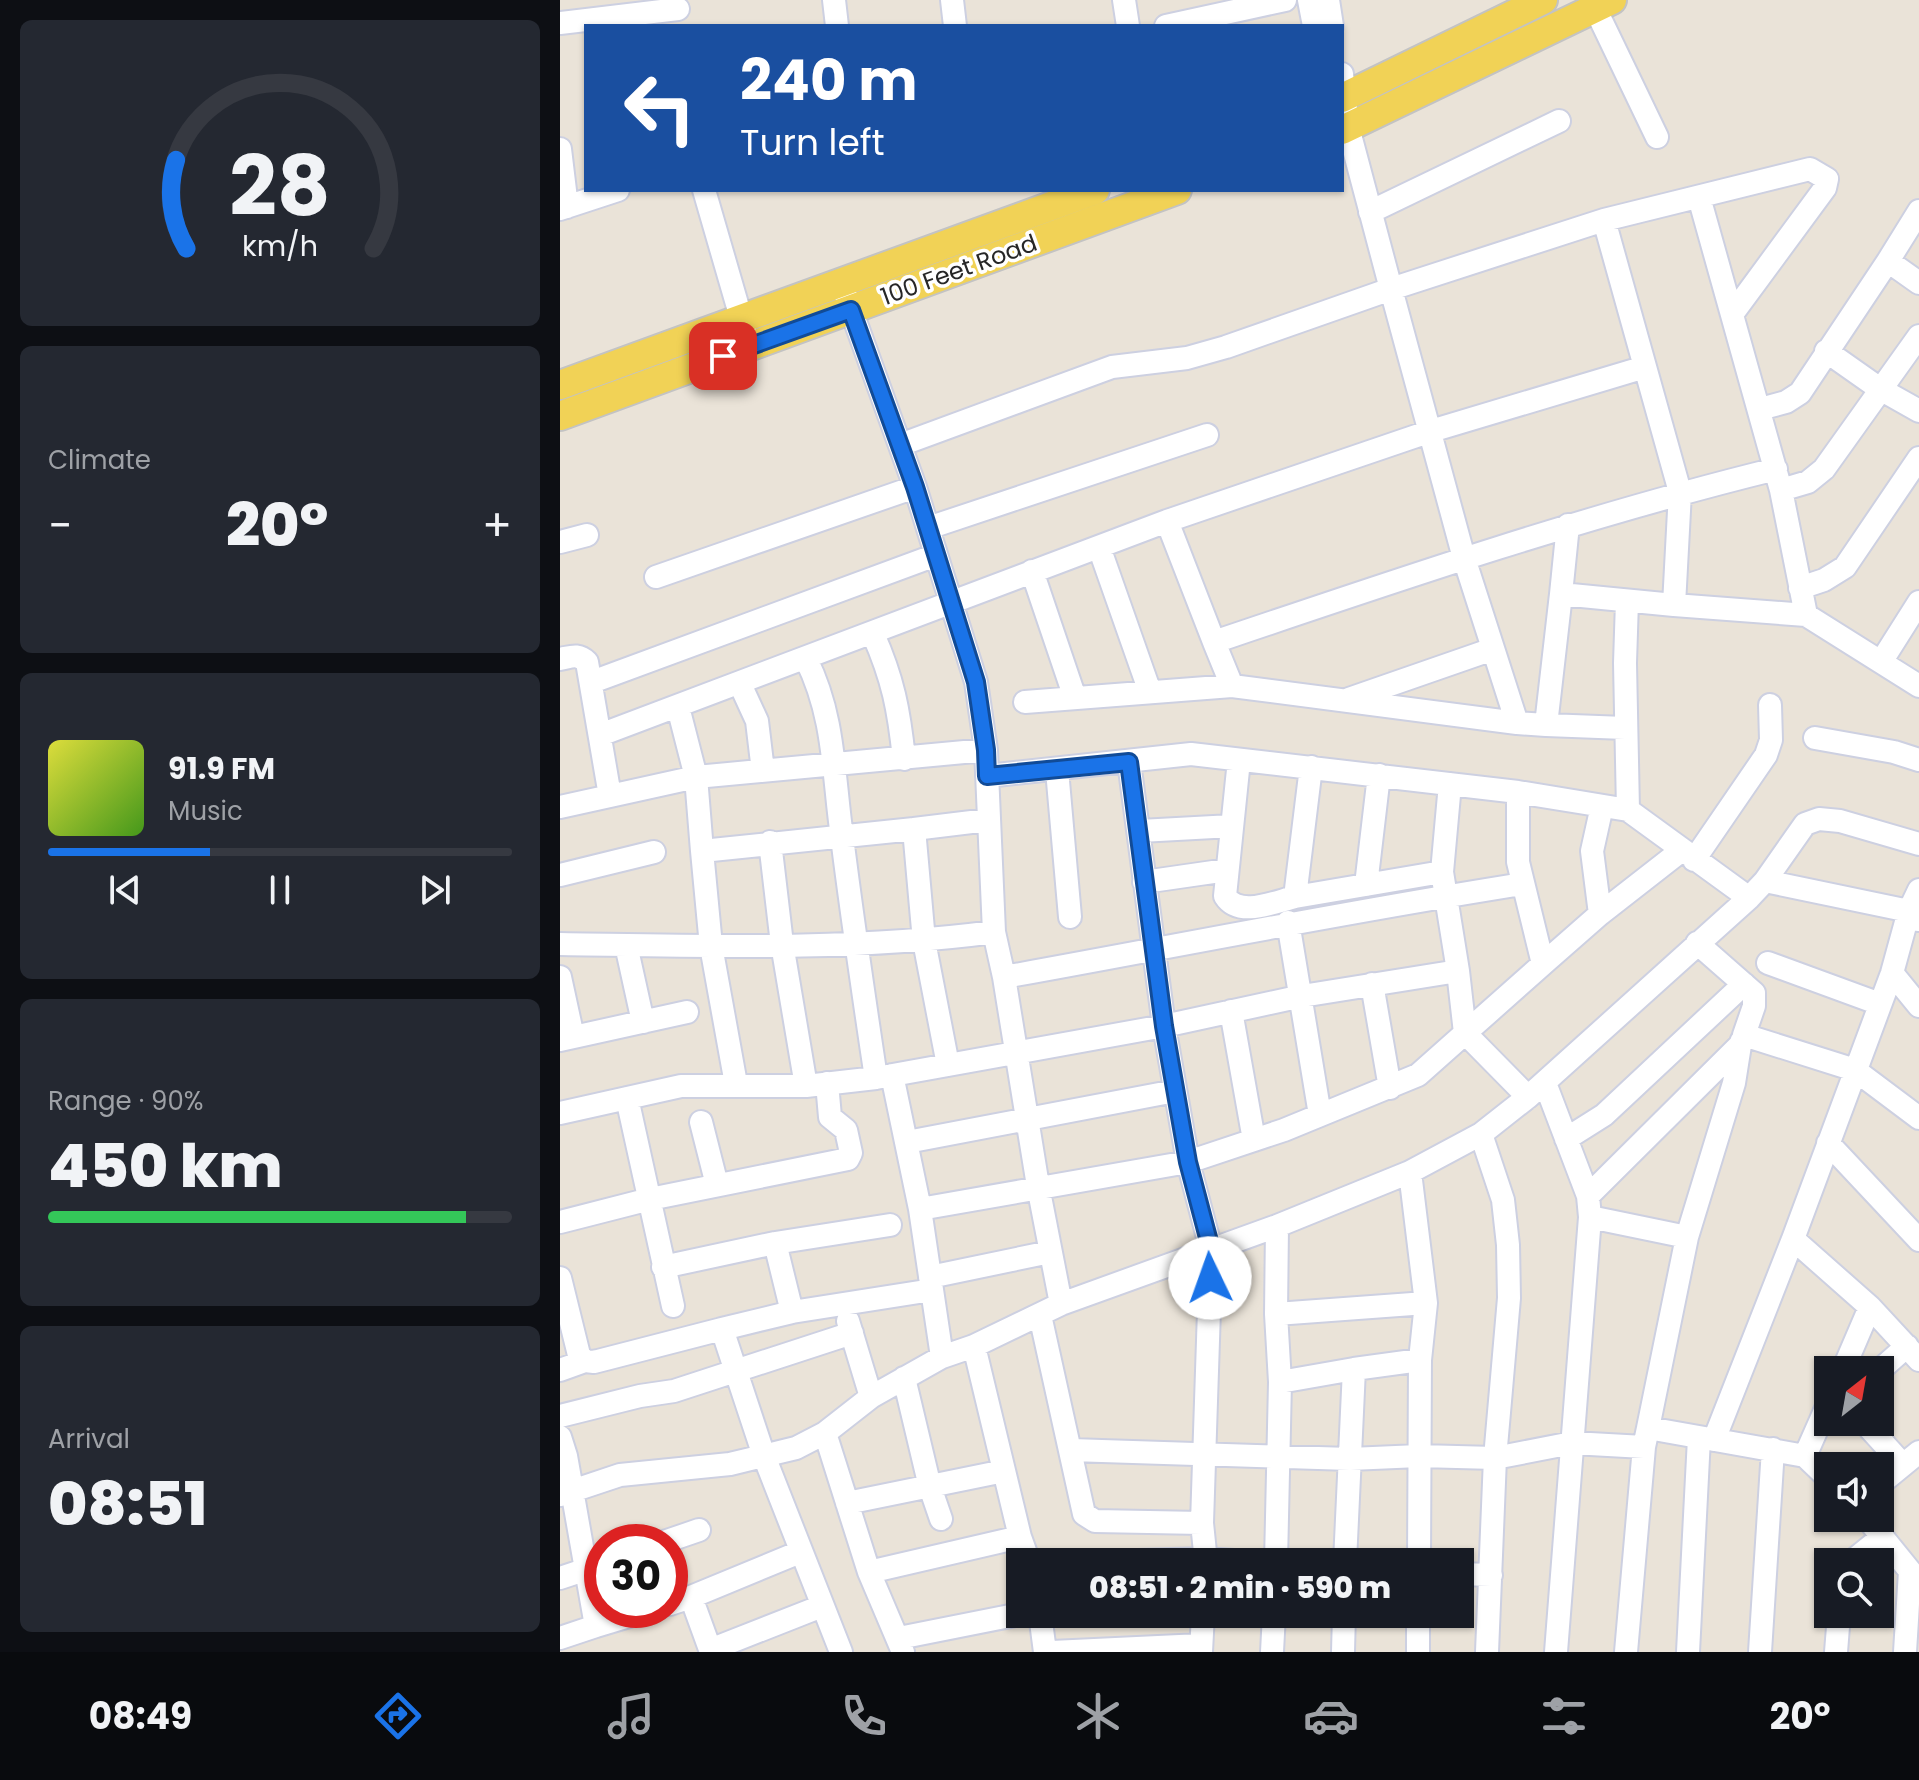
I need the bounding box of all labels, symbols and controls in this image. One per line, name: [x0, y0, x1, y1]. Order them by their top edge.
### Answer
text: 240 m: [740, 41, 918, 120]
icon: left: [608, 56, 712, 160]
text: Turn left: [740, 117, 885, 168]
text: 28: [229, 128, 331, 244]
text: km/h: [242, 226, 318, 266]
street label: 100 Feet Road: [876, 226, 1041, 313]
pin: [689, 322, 757, 390]
icon: arrive: [701, 334, 745, 378]
text: Climate: [48, 442, 151, 478]
text: 20°: [226, 483, 328, 567]
text: −: [48, 495, 72, 556]
text: +: [482, 495, 512, 556]
text: 91.9 FM: [168, 747, 275, 790]
text: Music: [168, 793, 243, 829]
icon: previous: [103, 868, 147, 912]
icon: pause: [258, 868, 302, 912]
icon: next: [413, 868, 457, 912]
text: Range · 90%: [48, 1083, 204, 1119]
text: 450 km: [48, 1124, 282, 1208]
position arrow: [1168, 1236, 1252, 1320]
north arrow: [1814, 1356, 1894, 1436]
map controls: [1814, 1356, 1894, 1628]
text: Arrival: [48, 1421, 130, 1457]
button: sound: [1814, 1452, 1894, 1532]
text: 08:51: [48, 1462, 207, 1546]
speed limit sign: 30: [584, 1524, 688, 1628]
button: search: [1814, 1548, 1894, 1628]
text: 08:51 · 2 min · 590 m: [1089, 1566, 1391, 1609]
icon: directions: [370, 1688, 426, 1744]
icon: music: [603, 1688, 659, 1744]
icon: phone: [836, 1688, 892, 1744]
icon: climate: [1070, 1688, 1126, 1744]
icon: car: [1303, 1688, 1359, 1744]
icon: filters: [1536, 1688, 1592, 1744]
text: 08:49: [89, 1691, 192, 1742]
text: 20°: [1770, 1691, 1830, 1742]

